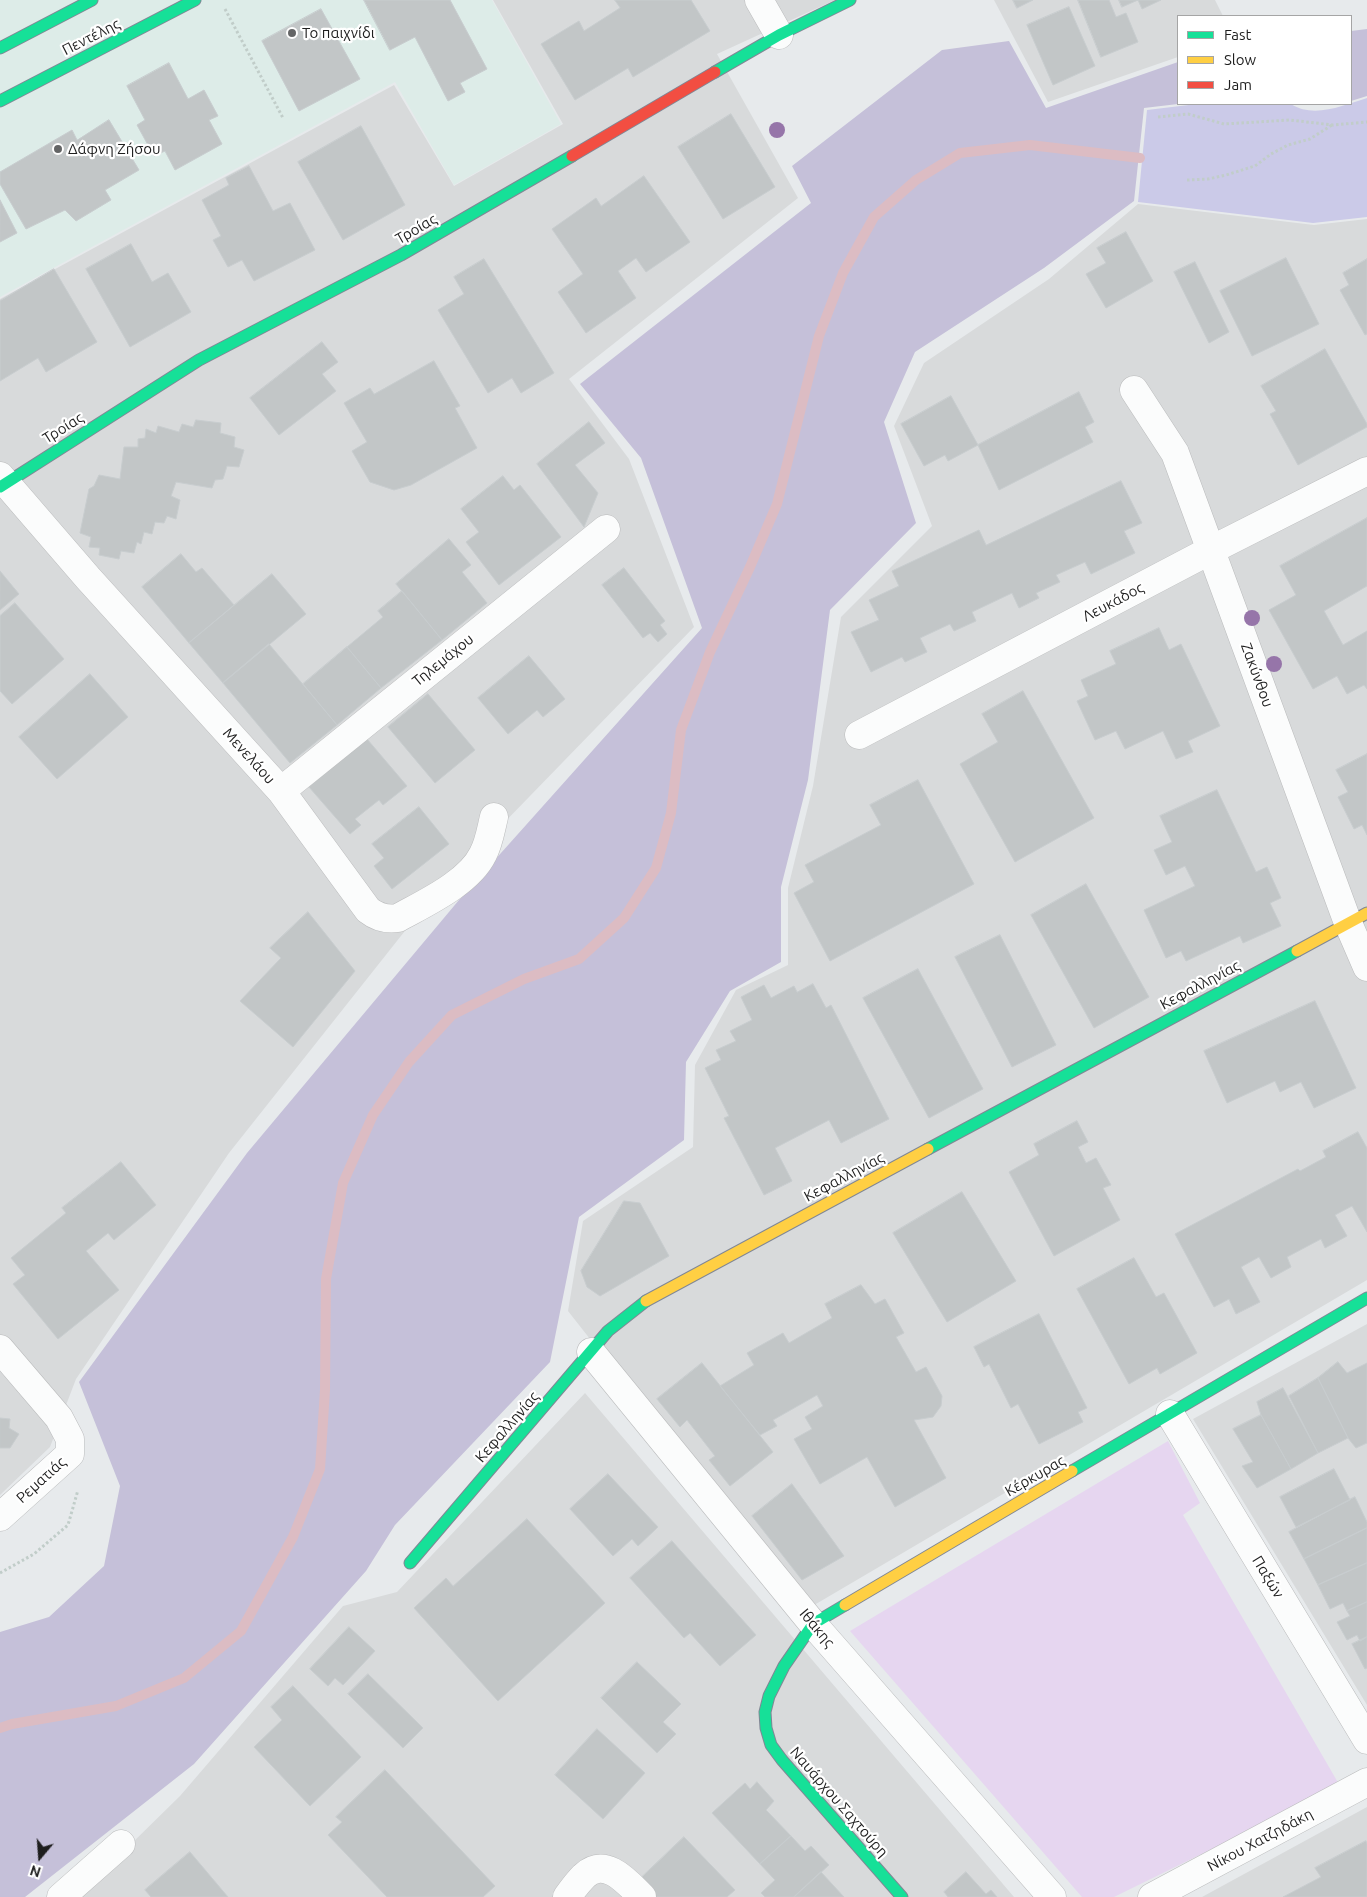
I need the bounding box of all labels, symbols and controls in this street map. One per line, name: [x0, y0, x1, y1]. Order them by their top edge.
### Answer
street label: Πεντέλης: [59, 15, 123, 59]
legend: [1177, 15, 1352, 105]
place label: Το παιχνίδι: [302, 24, 375, 42]
text: Fast: [1224, 26, 1251, 43]
marker: Το παιχνίδι: [286, 27, 298, 39]
text: Slow: [1224, 51, 1256, 68]
text: Jam: [1224, 76, 1252, 93]
place label: Δάφνη Ζήσου: [68, 140, 161, 158]
marker: Δάφνη Ζήσου: [52, 143, 64, 155]
street label: Τροίας: [392, 210, 440, 248]
street label: Τροίας: [39, 409, 87, 447]
street label: Λευκάδος: [1079, 578, 1147, 626]
street label: Τηλεμάχου: [409, 630, 477, 690]
street label: Ζακύνθου: [1237, 640, 1277, 710]
street label: Μενελάου: [219, 724, 279, 788]
street label: Κεφαλληνίας: [1157, 956, 1243, 1014]
street label: Κεφαλληνίας: [801, 1148, 887, 1206]
street label: Κεφαλληνίας: [471, 1388, 543, 1466]
street label: Κέρκυρας: [1002, 1452, 1068, 1500]
street label: Ρεματιάς: [13, 1453, 69, 1507]
street label: Παξών: [1248, 1553, 1288, 1601]
street label: Ιθάκης: [796, 1605, 838, 1651]
street label: Ναυάρχου Σαχτούρη: [786, 1743, 892, 1861]
street label: Νίκου Χατζηδάκη: [1204, 1805, 1316, 1875]
north arrow: [15, 1832, 65, 1882]
text: N: [28, 1862, 43, 1880]

